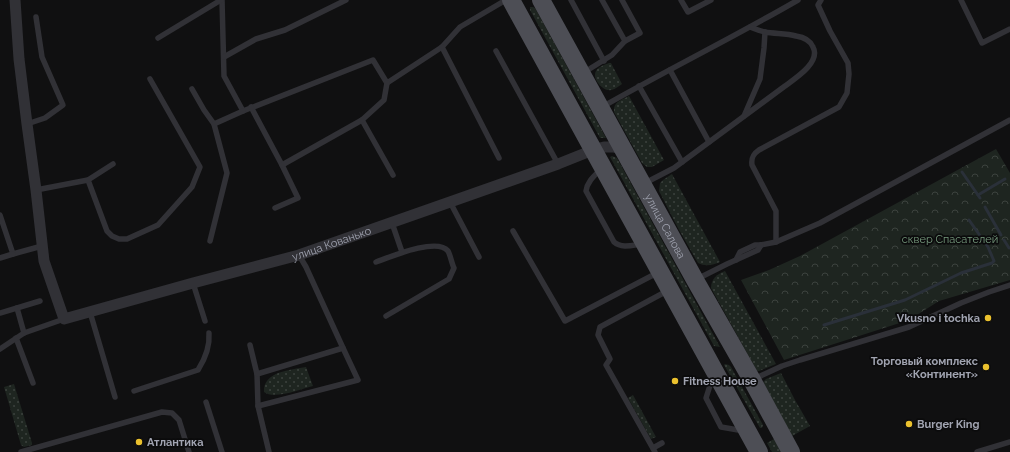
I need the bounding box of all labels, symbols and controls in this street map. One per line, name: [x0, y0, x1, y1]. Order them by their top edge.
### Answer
street label: улица Салова: [642, 192, 688, 261]
street label: улица Кованько: [291, 224, 373, 264]
park label: cквер Спасателей: [902, 233, 998, 246]
place label: Vkusno i tochka: [897, 312, 980, 325]
marker: Vkusno i tochka: [983, 313, 993, 323]
place label: Торговый комплекс «Континент»: [871, 355, 978, 381]
marker: Торговый комплекс «Континент»: [981, 362, 991, 372]
place label: Fitness House: [683, 375, 757, 388]
marker: Fitness House: [670, 376, 680, 386]
place label: Burger King: [917, 418, 979, 431]
marker: Burger King: [904, 419, 914, 429]
place label: Атлантика: [147, 436, 204, 449]
marker: Атлантика: [134, 437, 144, 447]

